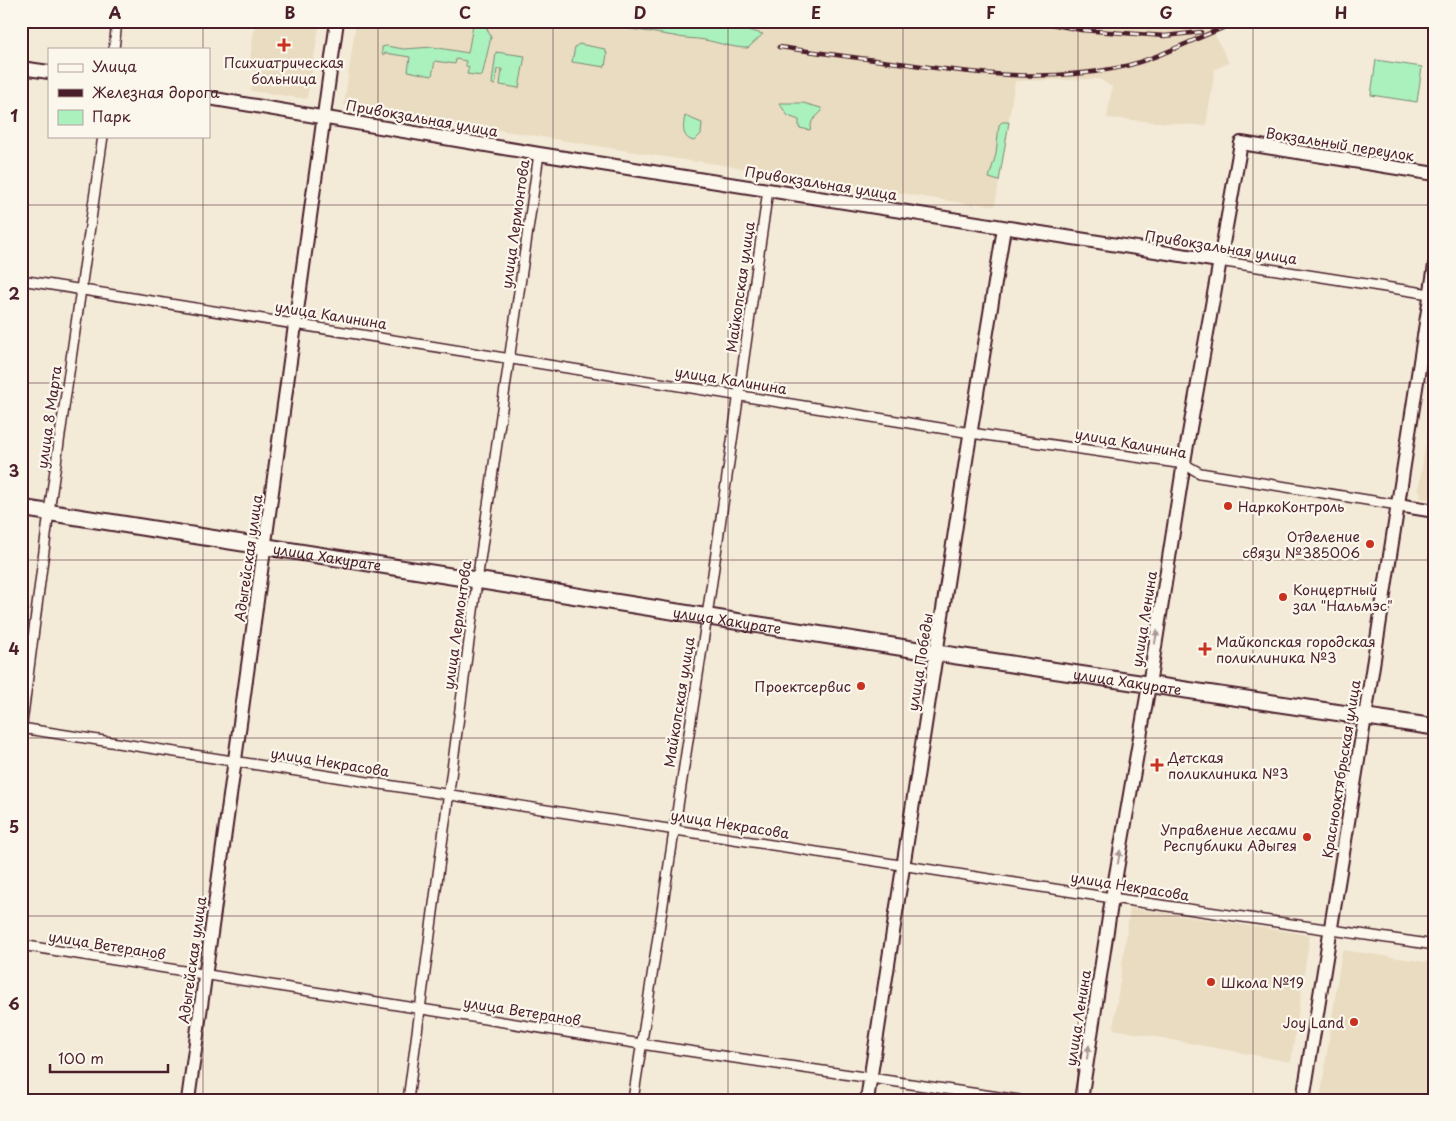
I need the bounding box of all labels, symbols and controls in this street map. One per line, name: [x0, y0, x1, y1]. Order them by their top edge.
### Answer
text: A: [109, 0, 122, 24]
text: B: [285, 0, 296, 24]
text: C: [459, 0, 471, 24]
text: D: [634, 0, 646, 24]
text: E: [811, 0, 821, 24]
text: F: [986, 0, 996, 24]
text: G: [1159, 0, 1173, 24]
text: H: [1335, 0, 1347, 24]
marker: Психиатрическая больница: [277, 38, 291, 52]
legend: [48, 48, 210, 138]
place label: Психиатрическая больница: [224, 52, 344, 89]
text: Улица: [92, 54, 137, 77]
text: Железная дорога: [92, 80, 220, 103]
street label: Привокзальная улица: [344, 94, 500, 142]
text: 1: [10, 103, 18, 127]
text: Парк: [92, 104, 131, 127]
street label: Вокзальный переулок: [1264, 122, 1417, 166]
street label: улица Лермонтова: [496, 158, 534, 290]
street label: Привокзальная улица: [743, 161, 899, 205]
street label: Майкопская улица: [720, 220, 760, 354]
street label: Привокзальная улица: [1143, 225, 1299, 269]
text: 2: [8, 281, 20, 305]
street label: улица Калинина: [273, 296, 389, 334]
street label: улица Калинина: [673, 361, 789, 399]
street label: улица 8 Марта: [31, 364, 67, 470]
street label: улица Калинина: [1073, 423, 1189, 463]
text: 3: [9, 458, 19, 482]
street label: Адыгейская улица: [229, 493, 267, 623]
place label: НаркоКонтроль: [1238, 496, 1344, 517]
marker: НаркоКонтроль: [1222, 500, 1234, 512]
place label: Отделение связи №385006: [1242, 526, 1360, 563]
street label: улица Хакурате: [272, 538, 383, 575]
marker: Отделение связи №385006: [1364, 538, 1376, 550]
street label: улица Лермонтова: [438, 559, 476, 691]
street label: улица Ленина: [1126, 569, 1162, 669]
place label: Концертный зал "Нальмэс": [1292, 579, 1393, 616]
marker: Концертный зал "Нальмэс": [1277, 591, 1289, 603]
street label: улица Хакурате: [672, 601, 783, 639]
street label: улица Победы: [902, 612, 938, 712]
one-way arrow: [1153, 629, 1161, 645]
place label: Майкопская городская поликлиника №3: [1216, 631, 1376, 668]
street label: Майкопская улица: [658, 635, 700, 769]
text: 4: [9, 636, 20, 660]
marker: Майкопская городская поликлиника №3: [1198, 642, 1212, 656]
street label: улица Хакурате: [1072, 663, 1183, 700]
place label: Проектсервис: [754, 676, 851, 697]
street label: Краснооктябрьская улица: [1317, 678, 1365, 860]
marker: Проектсервис: [855, 680, 867, 692]
street label: улица Некрасова: [269, 742, 391, 782]
place label: Детская поликлиника №3: [1167, 747, 1288, 784]
marker: Детская поликлиника №3: [1150, 758, 1164, 772]
street label: улица Некрасова: [669, 804, 791, 844]
text: 5: [9, 814, 19, 838]
place label: Управление лесами Республики Адыгея: [1160, 819, 1297, 856]
marker: Управление лесами Республики Адыгея: [1301, 831, 1313, 843]
one-way arrow: [1116, 848, 1124, 864]
street label: улица Некрасова: [1069, 866, 1191, 906]
street label: Адыгейская улица: [173, 895, 211, 1025]
street label: улица Ветеранов: [47, 925, 167, 965]
street label: улица Ленина: [1060, 968, 1096, 1068]
place label: Школа №19: [1221, 972, 1304, 993]
marker: Школа №19: [1205, 976, 1217, 988]
text: 6: [8, 991, 20, 1015]
street label: улица Ветеранов: [462, 991, 582, 1031]
place label: Joy Land: [1283, 1012, 1344, 1033]
marker: Joy Land: [1348, 1016, 1360, 1028]
scale bar: [50, 1041, 168, 1073]
one-way arrow: [1085, 1043, 1093, 1059]
text: 100 m: [58, 1046, 104, 1069]

